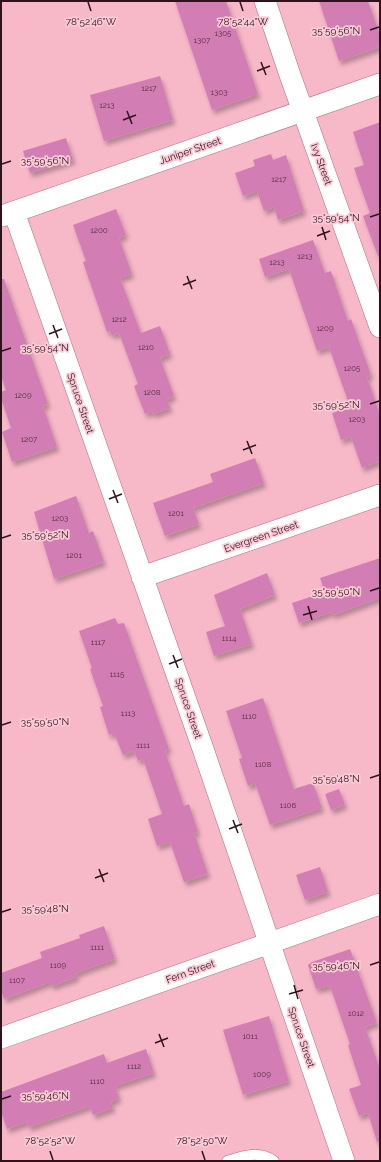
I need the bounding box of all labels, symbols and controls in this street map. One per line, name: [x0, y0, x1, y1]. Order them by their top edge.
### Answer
text: 78°52'46"W: [66, 16, 117, 27]
text: 78°52'44"W: [218, 16, 268, 27]
text: 35°59'56"N: [312, 25, 360, 36]
house number: 1305: [215, 28, 232, 38]
house number: 1307: [194, 35, 211, 45]
house number: 1217: [141, 83, 157, 93]
house number: 1303: [211, 87, 227, 97]
house number: 1213: [99, 100, 115, 110]
street label: Juniper Street: [158, 135, 223, 166]
street label: Ivy Street: [309, 142, 334, 187]
text: 35°59'56"N: [21, 155, 69, 166]
house number: 1217: [271, 174, 287, 184]
text: 35°59'54"N: [312, 212, 360, 223]
house number: 1200: [90, 225, 108, 235]
house number: 1213: [297, 251, 313, 261]
house number: 1213: [269, 257, 285, 267]
house number: 1212: [111, 314, 127, 324]
house number: 1209: [316, 323, 334, 333]
text: 35°59'54"N: [21, 342, 69, 353]
house number: 1210: [138, 342, 154, 352]
house number: 1205: [344, 363, 361, 373]
street label: Spruce Street: [65, 371, 96, 435]
house number: 1208: [143, 387, 161, 397]
house number: 1209: [14, 390, 32, 400]
text: 35°59'52"N: [312, 399, 360, 410]
house number: 1203: [349, 414, 365, 424]
house number: 1207: [21, 434, 38, 444]
house number: 1201: [168, 508, 185, 518]
house number: 1203: [52, 513, 68, 523]
street label: Evergreen Street: [223, 518, 300, 554]
text: 35°59'52"N: [21, 529, 69, 540]
house number: 1201: [66, 550, 83, 560]
text: 35°59'50"N: [312, 586, 360, 597]
house number: 1114: [222, 633, 237, 643]
house number: 1117: [91, 637, 106, 647]
house number: 1115: [110, 669, 125, 679]
street label: Spruce Street: [173, 676, 204, 740]
house number: 1113: [121, 708, 135, 718]
house number: 1110: [241, 711, 257, 721]
text: 35°59'50"N: [21, 716, 69, 727]
house number: 1111: [136, 740, 150, 750]
house number: 1108: [255, 759, 271, 769]
text: 35°59'48"N: [312, 773, 360, 784]
house number: 1106: [280, 800, 296, 810]
text: 35°59'48"N: [21, 903, 69, 914]
house number: 1111: [90, 942, 104, 952]
street label: Fern Street: [164, 957, 217, 985]
house number: 1109: [50, 960, 67, 970]
text: 35°59'46"N: [312, 960, 360, 971]
house number: 1107: [9, 975, 26, 985]
street label: Spruce Street: [286, 1005, 317, 1069]
house number: 1012: [348, 1008, 364, 1018]
house number: 1011: [242, 1031, 258, 1041]
house number: 1112: [127, 1061, 141, 1071]
house number: 1009: [253, 1069, 271, 1079]
house number: 1110: [89, 1076, 105, 1086]
text: 35°59'46"N: [21, 1090, 69, 1101]
text: 78°52'52"W: [25, 1135, 76, 1146]
text: 78°52'50"W: [176, 1135, 228, 1146]

